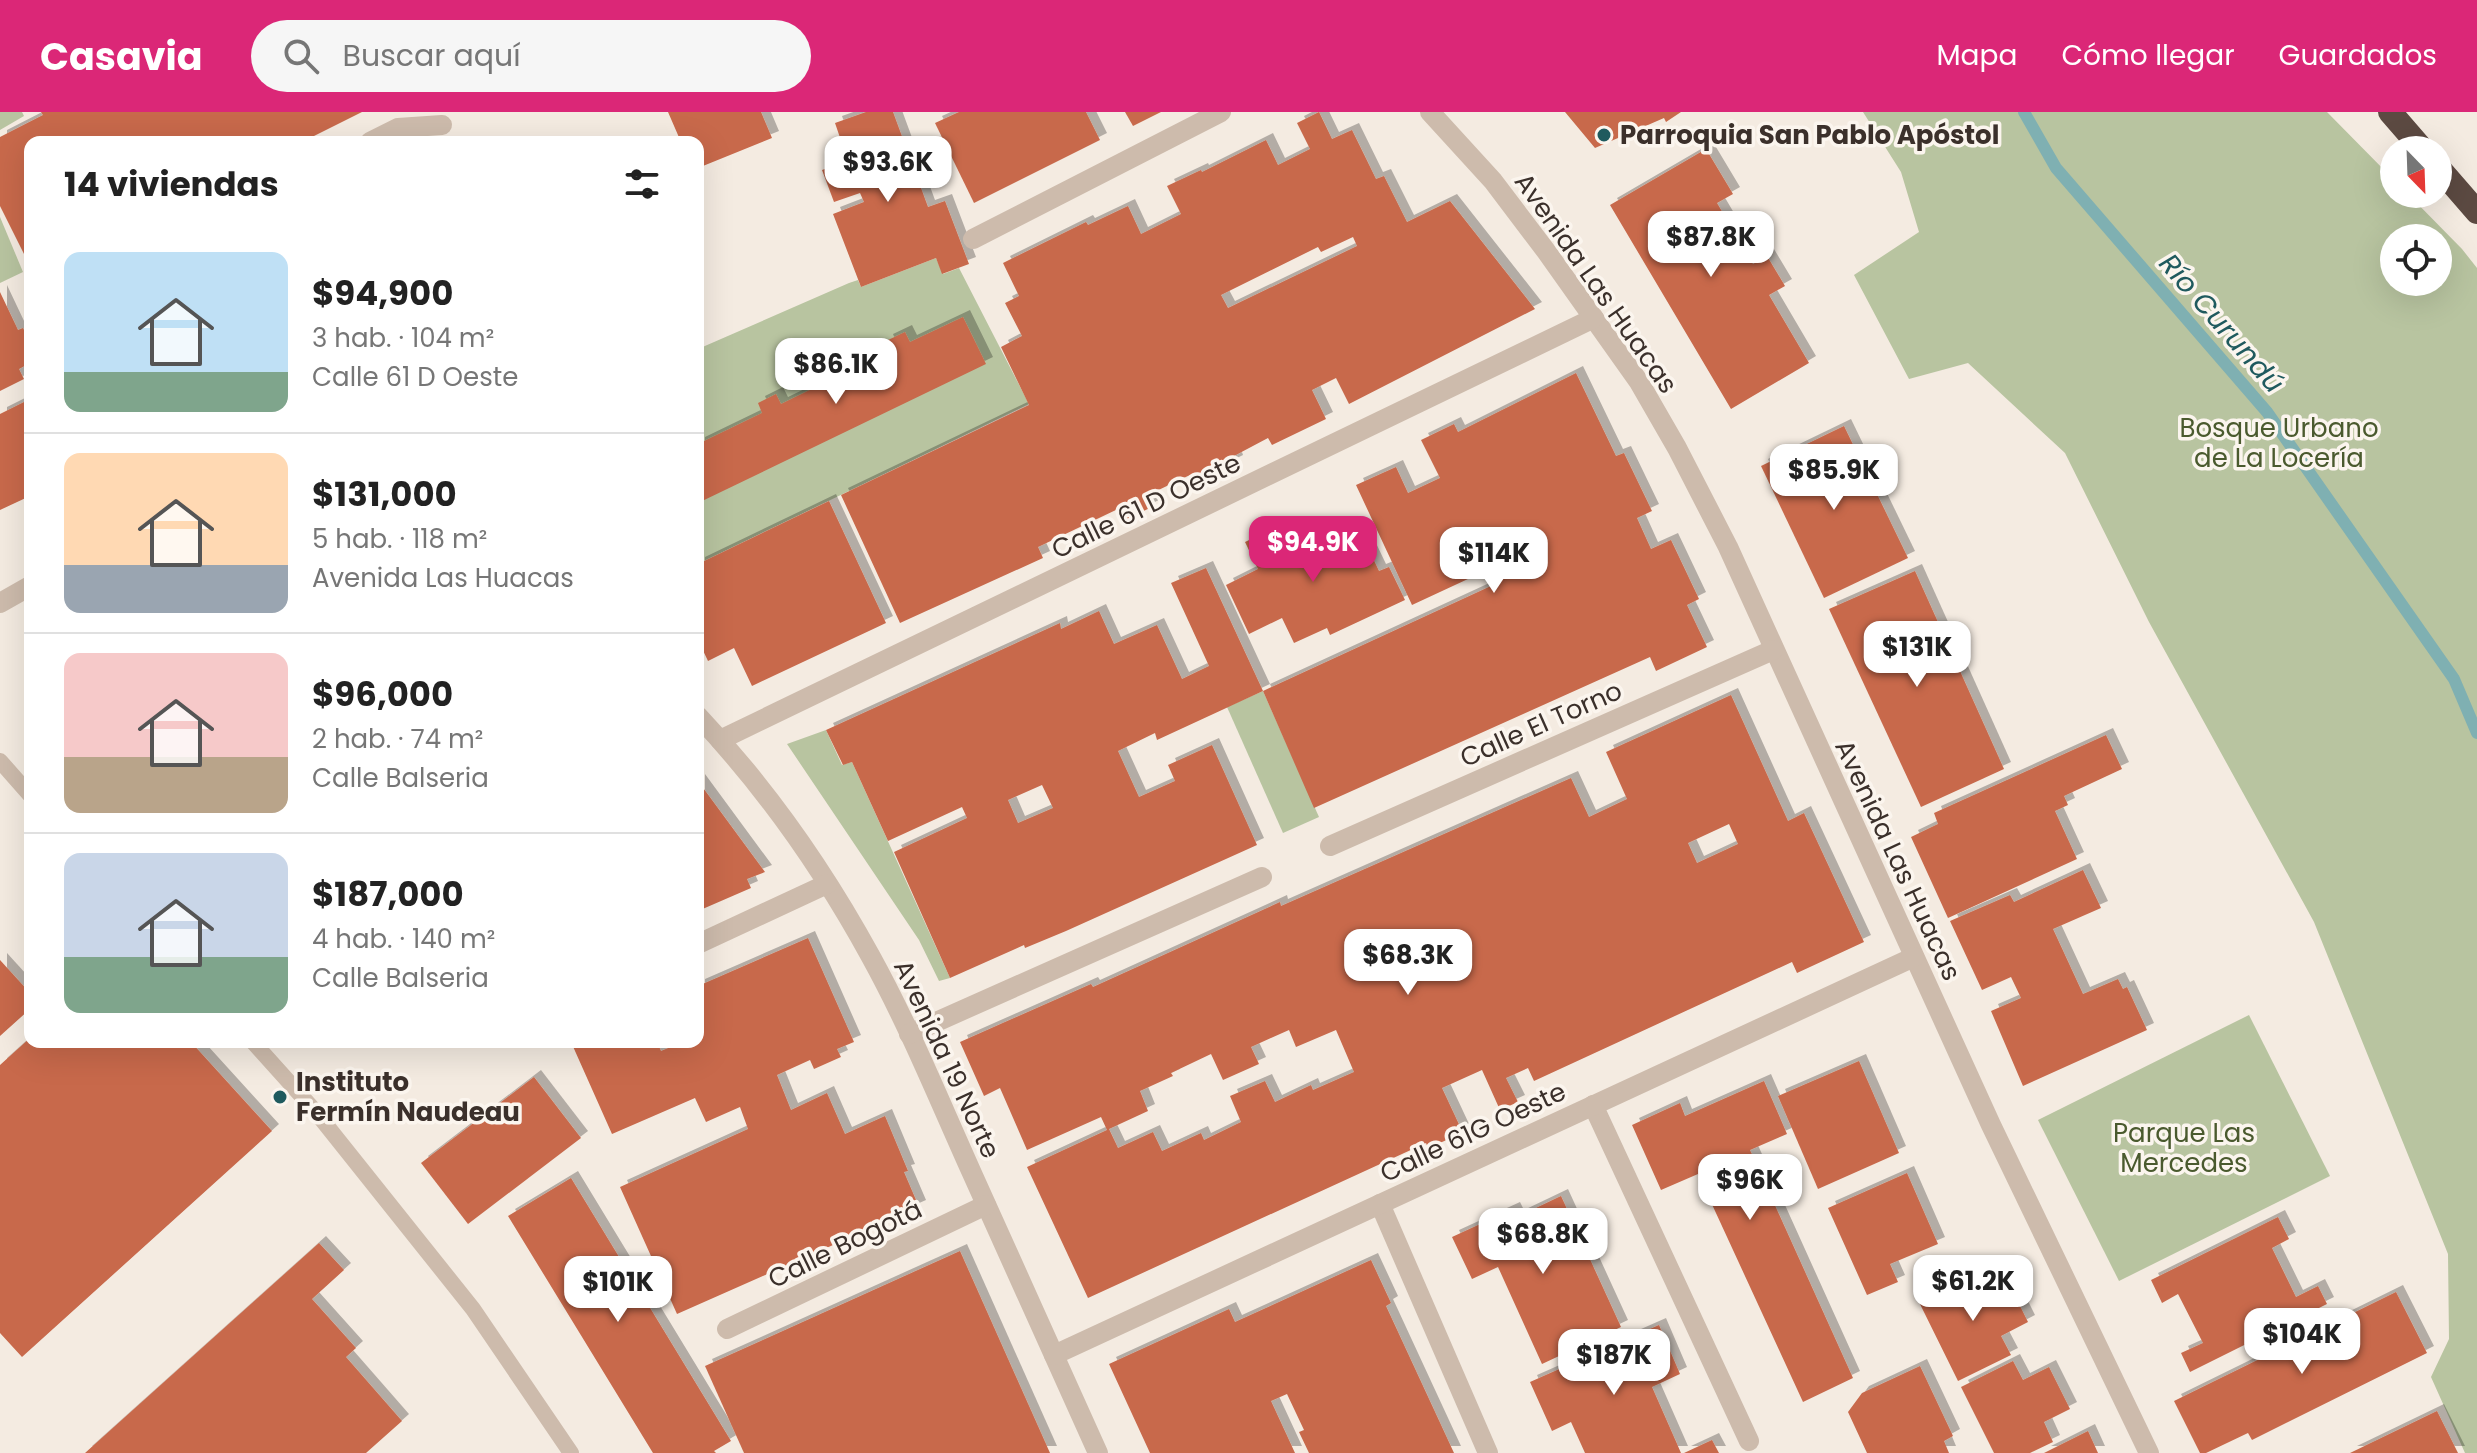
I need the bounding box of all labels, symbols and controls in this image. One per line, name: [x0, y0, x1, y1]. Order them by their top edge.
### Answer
search box: [251, 20, 811, 92]
text: Casavia: [40, 30, 203, 83]
icon: search: [279, 34, 323, 78]
text: Buscar aquí: [343, 34, 521, 77]
text: Mapa: [1936, 36, 2017, 75]
text: Cómo llegar: [2061, 36, 2235, 75]
text: Guardados: [2279, 36, 2437, 75]
place label: Parroquia San Pablo Apóstol: [1620, 117, 1999, 153]
marker: Parroquia San Pablo Apóstol: [1595, 126, 1613, 144]
pin: $93.6K: [823, 136, 953, 204]
north arrow: [2380, 136, 2452, 208]
map controls: [2380, 136, 2452, 296]
text: $93.6K: [843, 144, 933, 180]
text: 14 viviendas: [64, 160, 279, 208]
icon: filters: [620, 162, 664, 206]
street label: Avenida Las Huacas: [1506, 165, 1686, 401]
pin: $87.8K: [1646, 211, 1776, 279]
text: $87.8K: [1666, 219, 1756, 255]
button: locate: [2380, 224, 2452, 296]
water label: Río Curundú: [2150, 245, 2293, 401]
text: $94,900: [312, 269, 453, 317]
icon: home: [128, 284, 224, 380]
text: 3 hab. · 104 m²: [312, 320, 494, 356]
pin: $86.1K: [771, 338, 901, 406]
text: $86.1K: [793, 346, 879, 382]
text: Calle 61 D Oeste: [312, 359, 518, 395]
park label: Bosque Urbano de La Locería: [2179, 410, 2379, 476]
pin: $85.9K: [1769, 444, 1899, 512]
street label: Calle 61 D Oeste: [1045, 445, 1247, 567]
text: $85.9K: [1788, 452, 1880, 488]
text: $131,000: [312, 470, 457, 518]
icon: home: [128, 485, 224, 581]
pin: $94.9K: [1248, 516, 1378, 584]
text: 5 hab. · 118 m²: [312, 521, 487, 557]
text: $94.9K: [1267, 524, 1359, 560]
pin: $114K: [1438, 527, 1550, 595]
text: $114K: [1458, 535, 1530, 571]
text: Avenida Las Huacas: [312, 560, 574, 596]
pin: $131K: [1861, 621, 1973, 689]
text: $131K: [1882, 629, 1952, 665]
text: $96,000: [312, 670, 453, 718]
street label: Calle El Torno: [1454, 672, 1628, 776]
icon: home: [128, 685, 224, 781]
text: 2 hab. · 74 m²: [312, 721, 483, 757]
street label: Avenida Las Huacas: [1826, 734, 1970, 986]
text: Calle Balseria: [312, 760, 489, 796]
text: $187,000: [312, 870, 464, 918]
icon: home: [128, 885, 224, 981]
text: 4 hab. · 140 m²: [312, 921, 495, 957]
pin: $68.3K: [1343, 929, 1473, 997]
text: $68.3K: [1362, 937, 1454, 973]
street label: Avenida 19 Norte: [885, 954, 1009, 1164]
text: Calle Balseria: [312, 960, 489, 996]
place label: Instituto Fermín Naudeau: [296, 1064, 520, 1130]
street label: Calle 61G Oeste: [1374, 1073, 1572, 1191]
marker: Instituto Fermín Naudeau: [271, 1088, 289, 1106]
park label: Parque Las Mercedes: [2113, 1115, 2255, 1181]
pin: $96K: [1703, 1154, 1797, 1222]
text: $96K: [1716, 1162, 1784, 1198]
street label: Calle Bogotá: [762, 1191, 928, 1297]
pin: $68.8K: [1478, 1208, 1608, 1276]
text: $68.8K: [1497, 1216, 1589, 1252]
pin: $61.2K: [1908, 1255, 2038, 1323]
pin: $101K: [562, 1256, 674, 1324]
text: $61.2K: [1931, 1263, 2015, 1299]
text: $101K: [582, 1264, 654, 1300]
pin: $104K: [2246, 1308, 2358, 1376]
text: $104K: [2262, 1316, 2342, 1352]
pin: $187K: [1558, 1329, 1670, 1397]
text: $187K: [1576, 1337, 1652, 1373]

